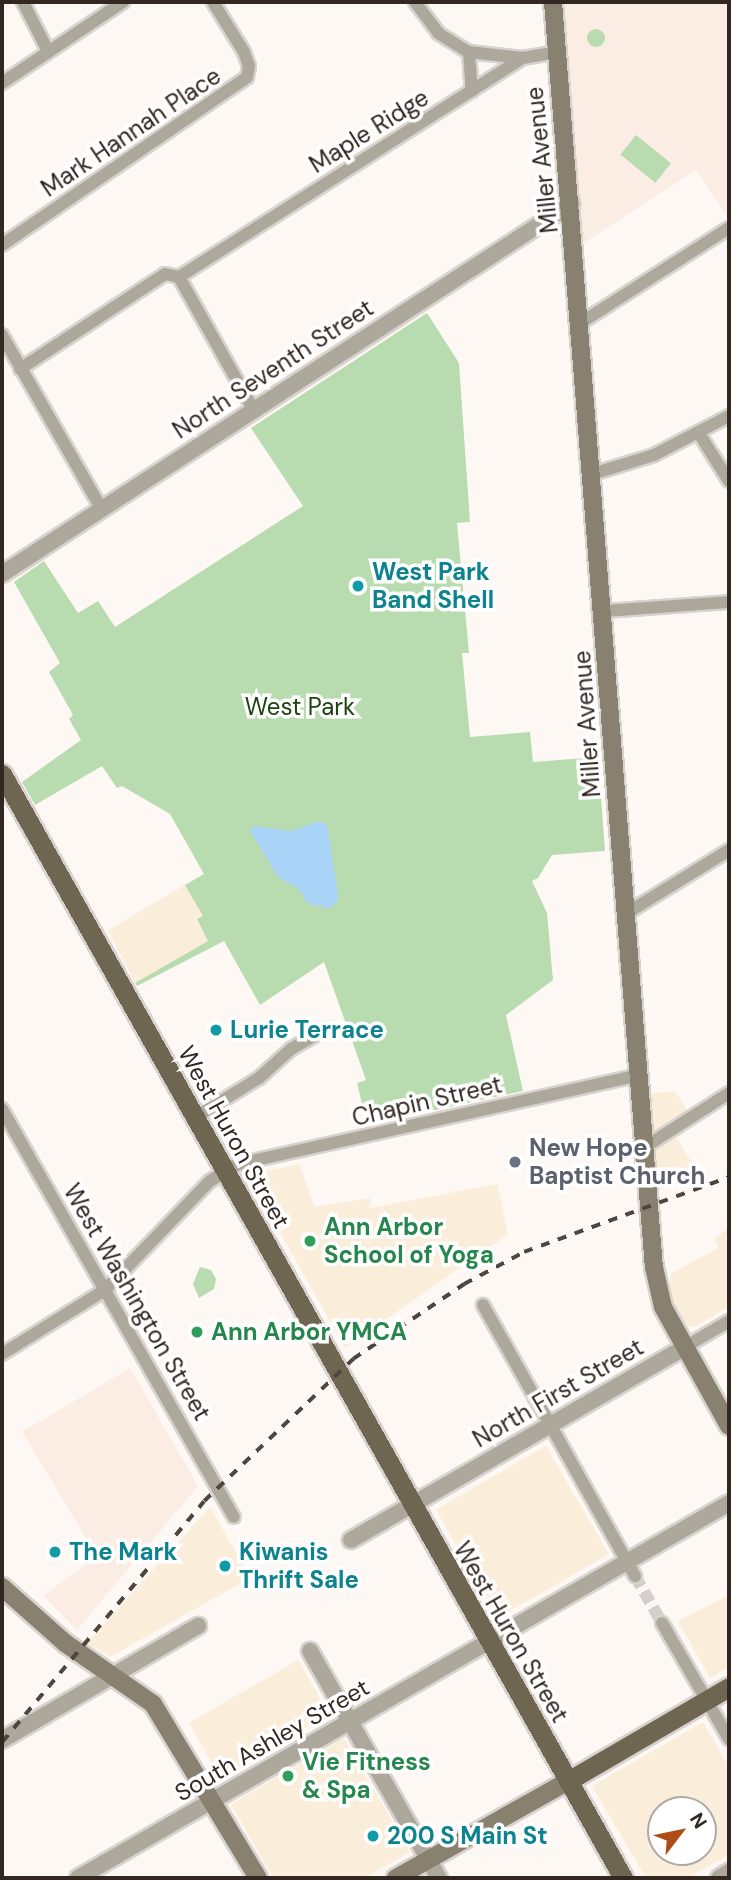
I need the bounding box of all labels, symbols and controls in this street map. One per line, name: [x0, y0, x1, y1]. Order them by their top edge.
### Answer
street label: Mark Hannah Place: [36, 61, 226, 203]
street label: Maple Ridge: [304, 83, 434, 179]
street label: Miller Avenue: [520, 85, 564, 235]
street label: North Seventh Street: [167, 293, 379, 445]
place label: West Park Band Shell: [372, 558, 494, 614]
marker: West Park Band Shell: [350, 578, 366, 594]
street label: Miller Avenue: [568, 650, 606, 798]
park label: West Park: [245, 693, 355, 721]
place label: Lurie Terrace: [230, 1016, 384, 1044]
marker: Lurie Terrace: [208, 1022, 224, 1038]
street label: West Huron Street: [172, 1041, 296, 1233]
street label: Chapin Street: [349, 1070, 505, 1132]
place label: New Hope Baptist Church: [529, 1134, 705, 1190]
marker: New Hope Baptist Church: [507, 1154, 523, 1170]
street label: West Washington Street: [57, 1179, 217, 1425]
place label: Ann Arbor School of Yoga: [324, 1213, 494, 1269]
marker: Ann Arbor School of Yoga: [302, 1233, 318, 1249]
place label: Ann Arbor YMCA: [211, 1318, 407, 1346]
marker: Ann Arbor YMCA: [189, 1324, 205, 1340]
street label: North First Street: [468, 1333, 648, 1453]
street label: West Huron Street: [448, 1537, 574, 1727]
place label: The Mark: [69, 1538, 177, 1566]
place label: Kiwanis Thrift Sale: [239, 1538, 359, 1594]
marker: The Mark: [47, 1544, 63, 1560]
marker: Kiwanis Thrift Sale: [217, 1558, 233, 1574]
street label: South Ashley Street: [170, 1673, 374, 1807]
place label: Vie Fitness & Spa: [302, 1748, 431, 1804]
marker: Vie Fitness & Spa: [280, 1768, 296, 1784]
north arrow: [647, 1796, 717, 1866]
text: N: [684, 1808, 713, 1833]
place label: 200 S Main St: [387, 1822, 548, 1850]
marker: 200 S Main St: [365, 1828, 381, 1844]

